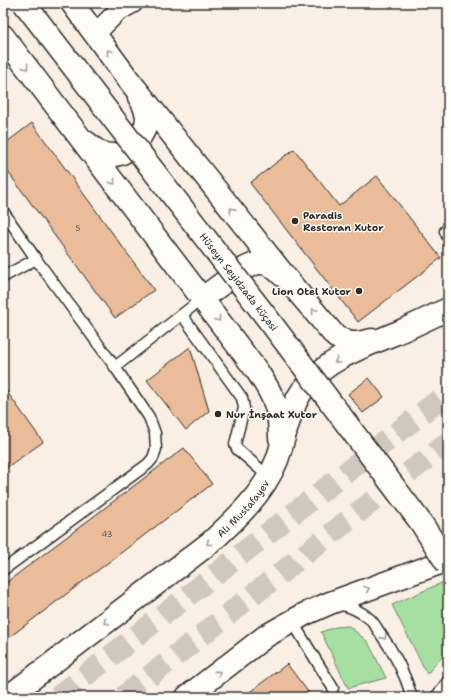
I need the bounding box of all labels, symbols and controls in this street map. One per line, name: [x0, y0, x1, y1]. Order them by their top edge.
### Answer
one-way arrow: [106, 50, 113, 57]
one-way arrow: [22, 63, 29, 70]
one-way arrow: [109, 177, 116, 184]
one-way arrow: [230, 207, 237, 214]
place label: Paradis Restoran Xutor: [303, 209, 384, 234]
marker: Paradis Restoran Xutor: [290, 216, 300, 226]
house number: 5: [76, 223, 81, 234]
street label: Hüseyn Seyidzadə küçəsi: [197, 230, 281, 334]
place label: Lion Otel Xutor: [272, 285, 352, 298]
marker: Lion Otel Xutor: [354, 286, 364, 296]
one-way arrow: [311, 308, 318, 315]
one-way arrow: [213, 314, 220, 321]
one-way arrow: [334, 356, 341, 363]
place label: Nur İnşaat Xutor: [226, 408, 318, 421]
marker: Nur İnşaat Xutor: [213, 409, 223, 419]
street label: Alı Mustafayev: [214, 477, 273, 540]
house number: 43: [102, 529, 112, 540]
one-way arrow: [207, 538, 214, 545]
one-way arrow: [363, 586, 370, 594]
one-way arrow: [104, 617, 111, 624]
one-way arrow: [379, 633, 386, 640]
one-way arrow: [214, 671, 221, 678]

